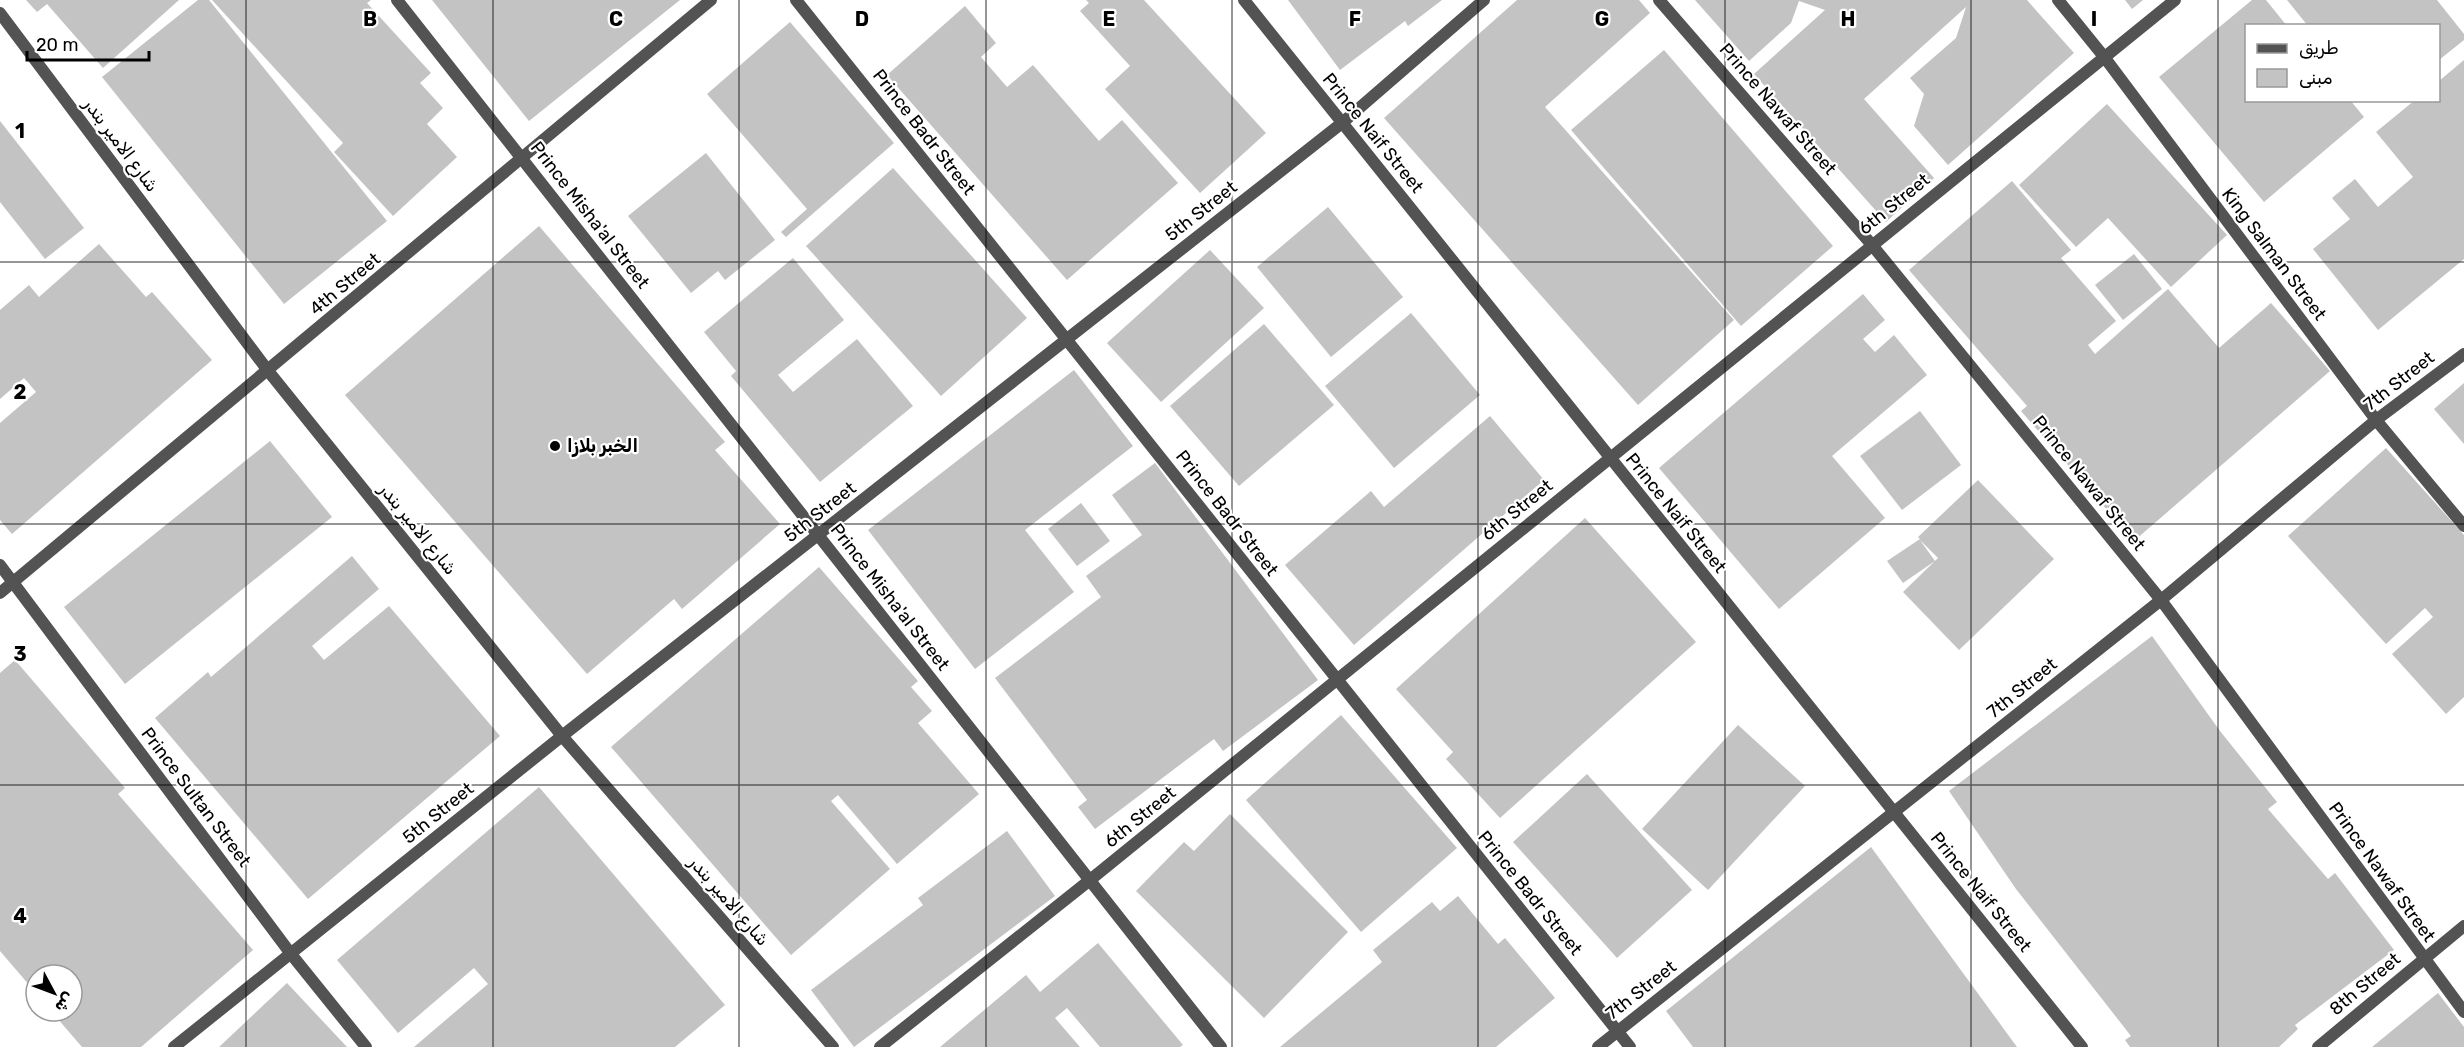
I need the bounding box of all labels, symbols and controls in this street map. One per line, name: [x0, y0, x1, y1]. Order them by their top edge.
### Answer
text: B: [363, 7, 377, 31]
text: C: [609, 7, 623, 31]
text: D: [855, 7, 869, 31]
text: E: [1103, 7, 1115, 31]
text: F: [1349, 7, 1361, 31]
text: G: [1595, 7, 1609, 31]
text: H: [1841, 7, 1855, 31]
text: I: [2091, 7, 2097, 31]
scale bar: [27, 24, 148, 62]
legend: [2245, 24, 2440, 102]
text: 20 m: [36, 34, 78, 56]
text: طريق: [2299, 37, 2339, 59]
street label: Prince Nawaf Street: [1715, 39, 1841, 179]
street label: Prince Badr Street: [868, 65, 980, 199]
text: مبنى: [2299, 67, 2333, 89]
street label: Prince Naif Street: [1318, 69, 1428, 197]
street label: شارع الامير بندر: [77, 93, 163, 197]
text: 1: [15, 119, 25, 143]
street label: Prince Misha'al Street: [526, 137, 654, 293]
street label: 6th Street: [1854, 169, 1934, 239]
street label: 5th Street: [1161, 176, 1241, 246]
street label: King Salman Street: [2217, 183, 2331, 325]
street label: 4th Street: [305, 248, 385, 320]
street label: 7th Street: [2359, 347, 2439, 415]
text: 2: [14, 380, 27, 404]
street label: Prince Nawaf Street: [2028, 411, 2150, 555]
place label: الخبر بلازا: [567, 435, 638, 457]
marker: الخبر بلازا: [548, 439, 562, 453]
street label: Prince Badr Street: [1171, 446, 1283, 580]
street label: Prince Naif Street: [1621, 449, 1731, 577]
street label: 6th Street: [1477, 475, 1557, 545]
street label: 5th Street: [780, 477, 860, 547]
street label: شارع الامير بندر: [373, 478, 462, 580]
street label: Prince Misha'al Street: [826, 519, 954, 675]
text: 3: [13, 642, 27, 666]
street label: 7th Street: [1983, 653, 2061, 723]
street label: Prince Sultan Street: [136, 723, 256, 871]
street label: 5th Street: [398, 778, 478, 848]
street label: 6th Street: [1100, 782, 1180, 852]
street label: Prince Nawaf Street: [2324, 798, 2440, 946]
street label: Prince Badr Street: [1473, 826, 1587, 960]
street label: Prince Naif Street: [1926, 828, 2036, 956]
street label: شارع الامير بندر: [683, 851, 774, 951]
text: 4: [13, 904, 27, 928]
street label: 8th Street: [2325, 948, 2405, 1020]
street label: 7th Street: [1601, 956, 1681, 1024]
north arrow: [24, 963, 84, 1023]
text: ش: [51, 989, 79, 1016]

